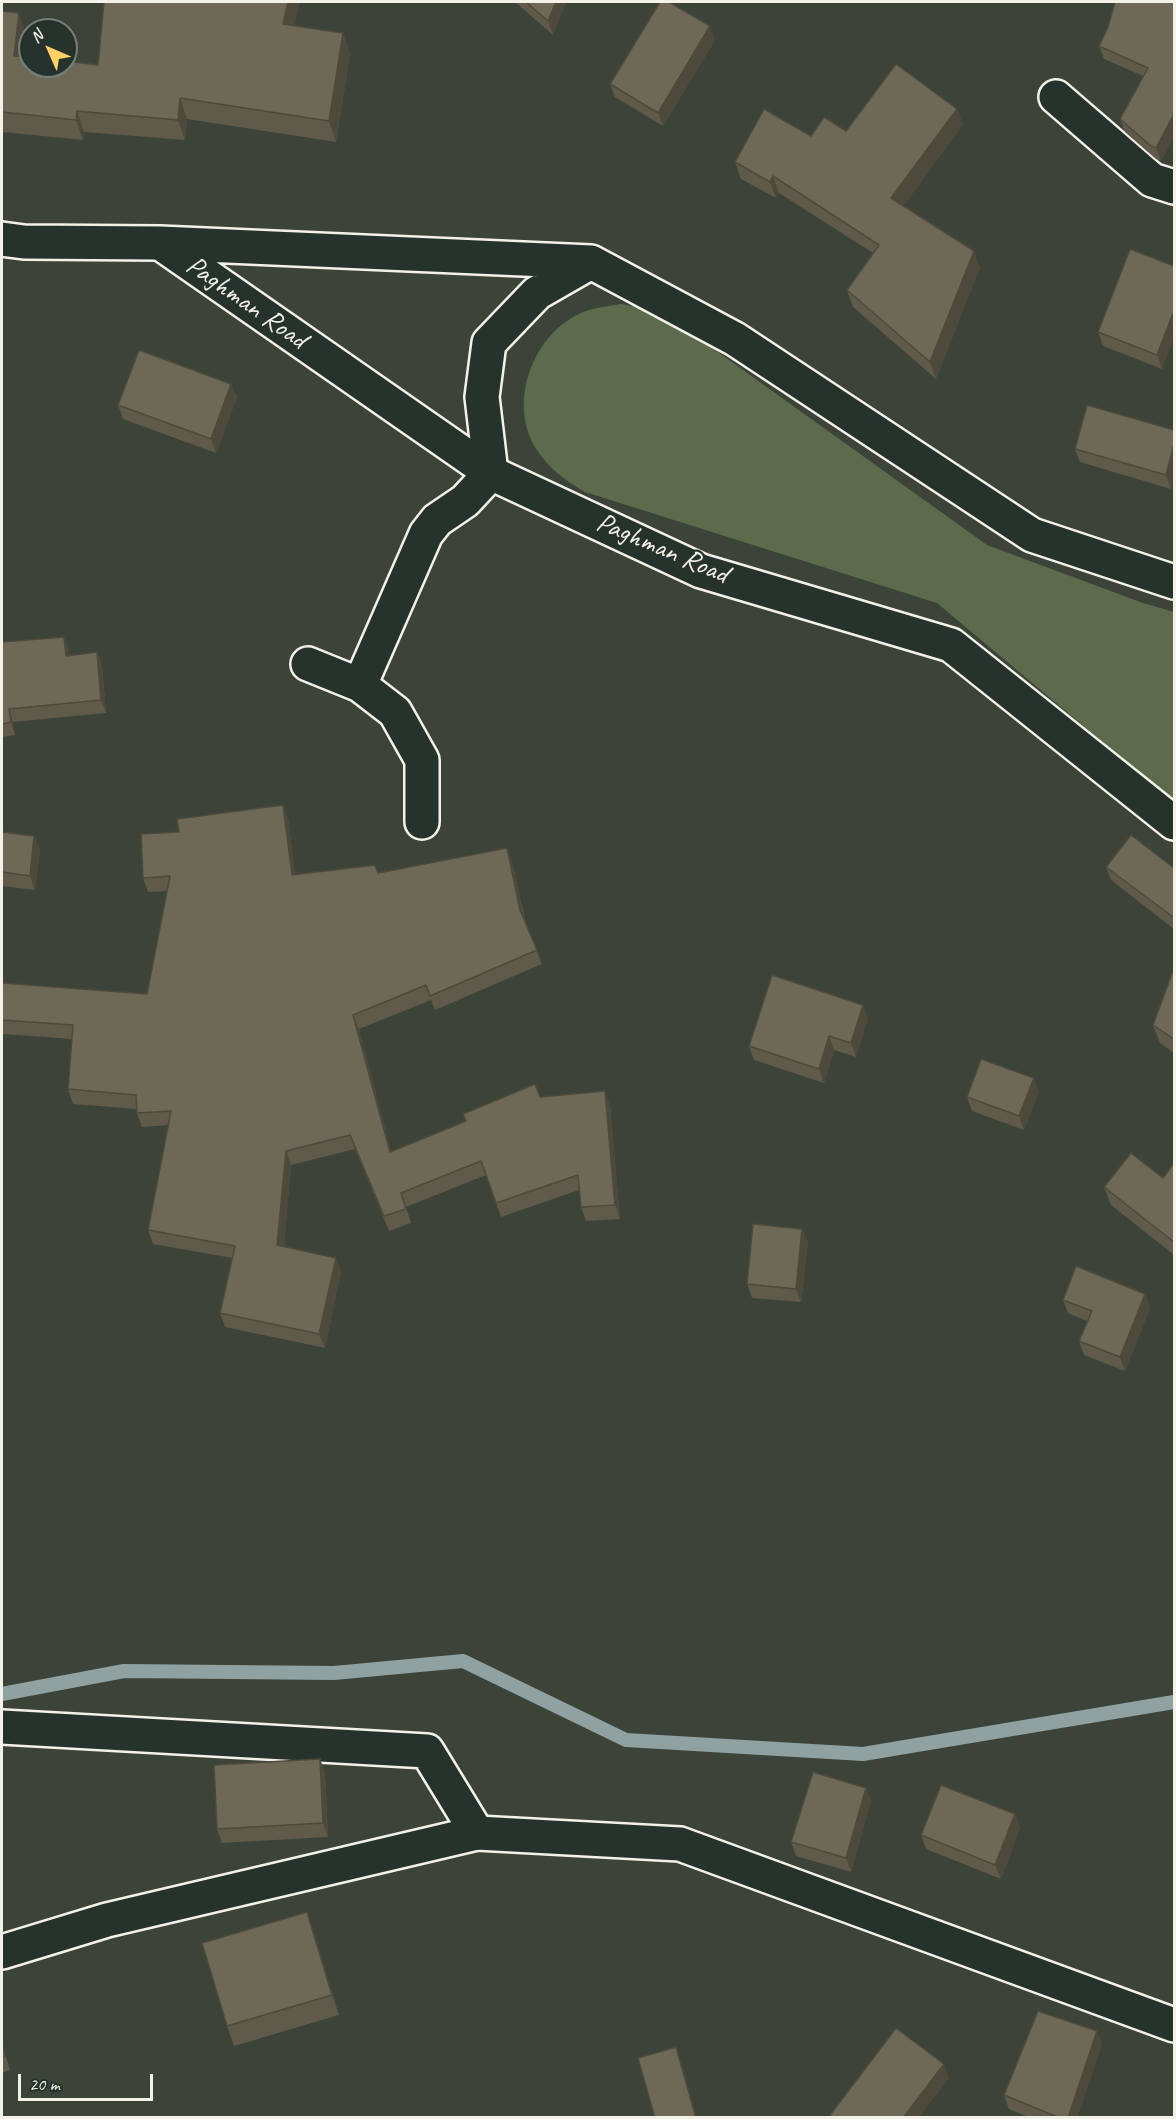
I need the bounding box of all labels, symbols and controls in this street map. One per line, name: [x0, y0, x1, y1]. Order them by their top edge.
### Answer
north arrow: [18, 18, 78, 78]
text: N: [26, 26, 47, 47]
street label: Paghman Road: [179, 249, 313, 357]
street label: Paghman Road: [591, 506, 733, 592]
scale bar: [21, 2062, 156, 2100]
text: 20 m: [29, 2073, 60, 2095]

